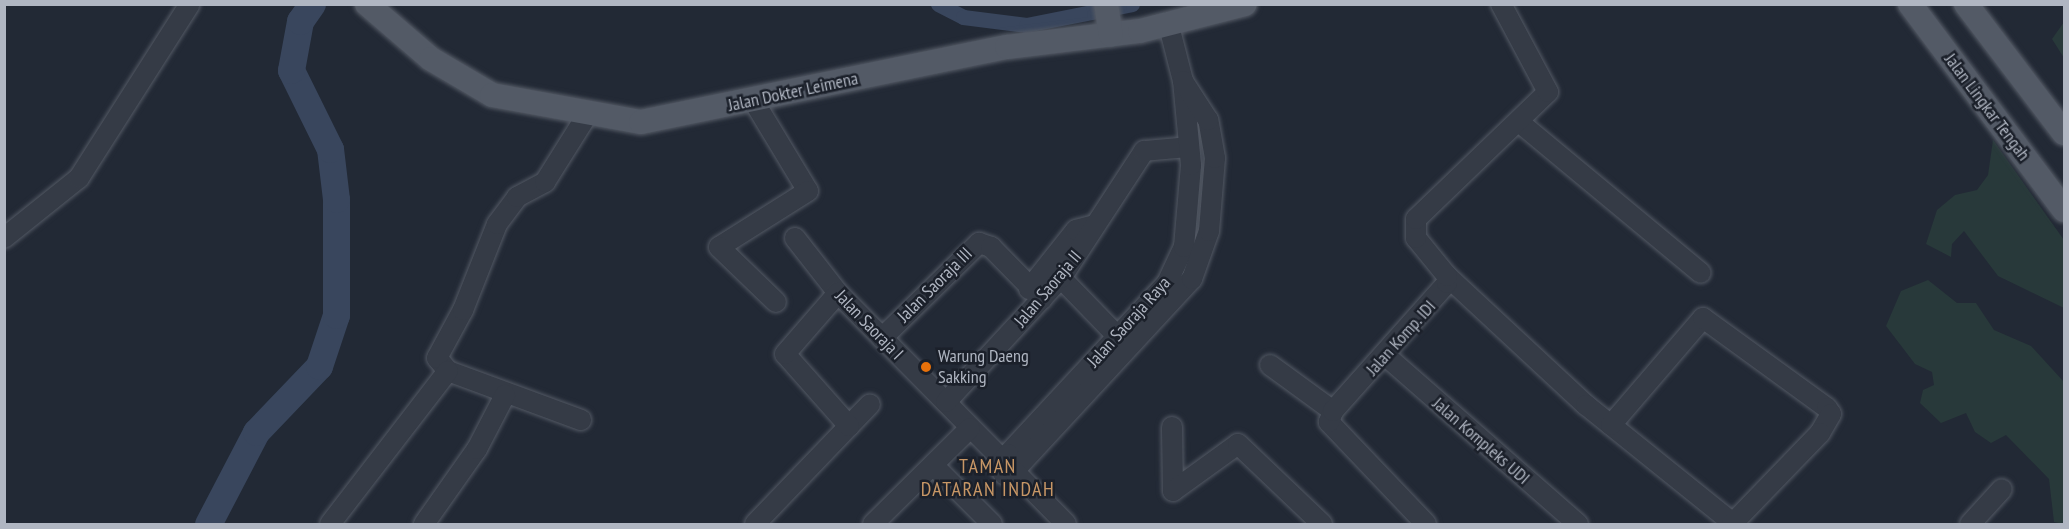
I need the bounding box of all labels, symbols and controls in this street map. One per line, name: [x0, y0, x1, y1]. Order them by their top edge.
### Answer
street label: Jalan Lingkar Tengah: [1940, 49, 2034, 165]
street label: Jalan Dokter Leimena: [726, 68, 860, 116]
street label: Jalan Saoraja III: [893, 243, 977, 327]
street label: Jalan Saoraja II: [1010, 247, 1086, 331]
street label: Jalan Saoraja Raya: [1083, 272, 1175, 372]
street label: Jalan Saoraja I: [830, 286, 908, 364]
street label: Jalan Komp. IDI: [1361, 295, 1441, 381]
place label: Warung Daeng Sakking: [938, 346, 1029, 388]
marker: Warung Daeng Sakking: [919, 360, 933, 374]
street label: Jalan Kompleks UDI: [1428, 393, 1534, 489]
district label: TAMAN DATARAN INDAH: [921, 454, 1055, 501]

